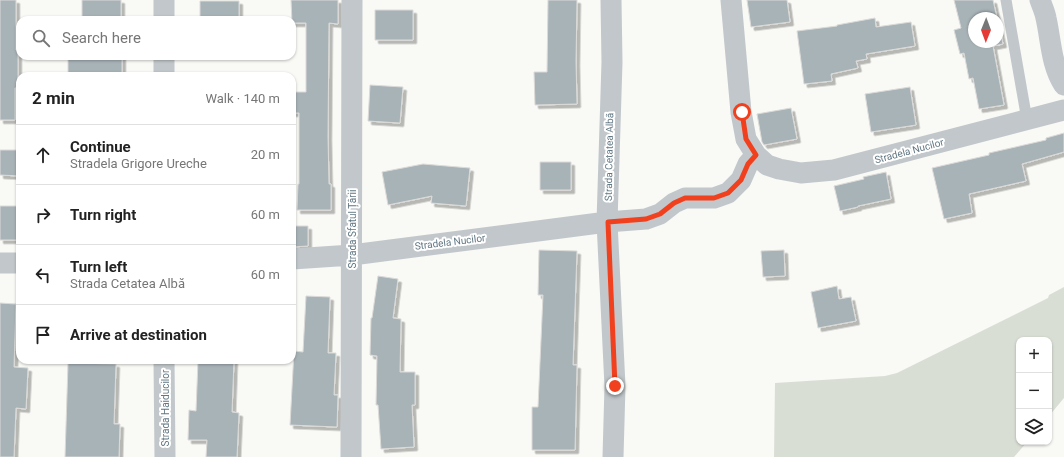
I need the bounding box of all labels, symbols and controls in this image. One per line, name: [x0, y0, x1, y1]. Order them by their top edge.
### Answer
north arrow: [968, 12, 1004, 48]
search box: [16, 16, 296, 60]
icon: search: [30, 27, 52, 49]
text: Search here: [62, 29, 141, 47]
text: 2 min: [32, 88, 75, 108]
text: Walk · 140 m: [205, 91, 280, 106]
route start: [733, 103, 751, 121]
street label: Strada Cetatea Albă: [603, 113, 615, 201]
street label: Stradela Nucilor: [873, 136, 945, 165]
text: Continue: [70, 138, 131, 156]
icon: ahead: [32, 144, 54, 166]
text: 20 m: [251, 147, 280, 162]
text: Stradela Grigore Ureche: [70, 156, 207, 171]
street label: Strada Sfatul Țării: [347, 190, 359, 268]
icon: right: [32, 204, 54, 226]
text: Turn right: [70, 206, 136, 224]
text: 60 m: [251, 207, 280, 222]
street label: Stradela Nucilor: [414, 232, 486, 252]
text: Turn left: [70, 258, 127, 276]
icon: left: [32, 264, 54, 286]
text: 60 m: [251, 267, 280, 282]
text: Strada Cetatea Albă: [70, 276, 185, 291]
icon: arrive: [32, 324, 54, 346]
text: Arrive at destination: [70, 326, 207, 344]
map controls: [1016, 337, 1052, 445]
button: +: [1016, 337, 1052, 373]
street label: Strada Haiducilor: [160, 369, 171, 446]
button: −: [1016, 373, 1052, 409]
route end: [606, 377, 624, 395]
button: layers: [1016, 409, 1052, 445]

